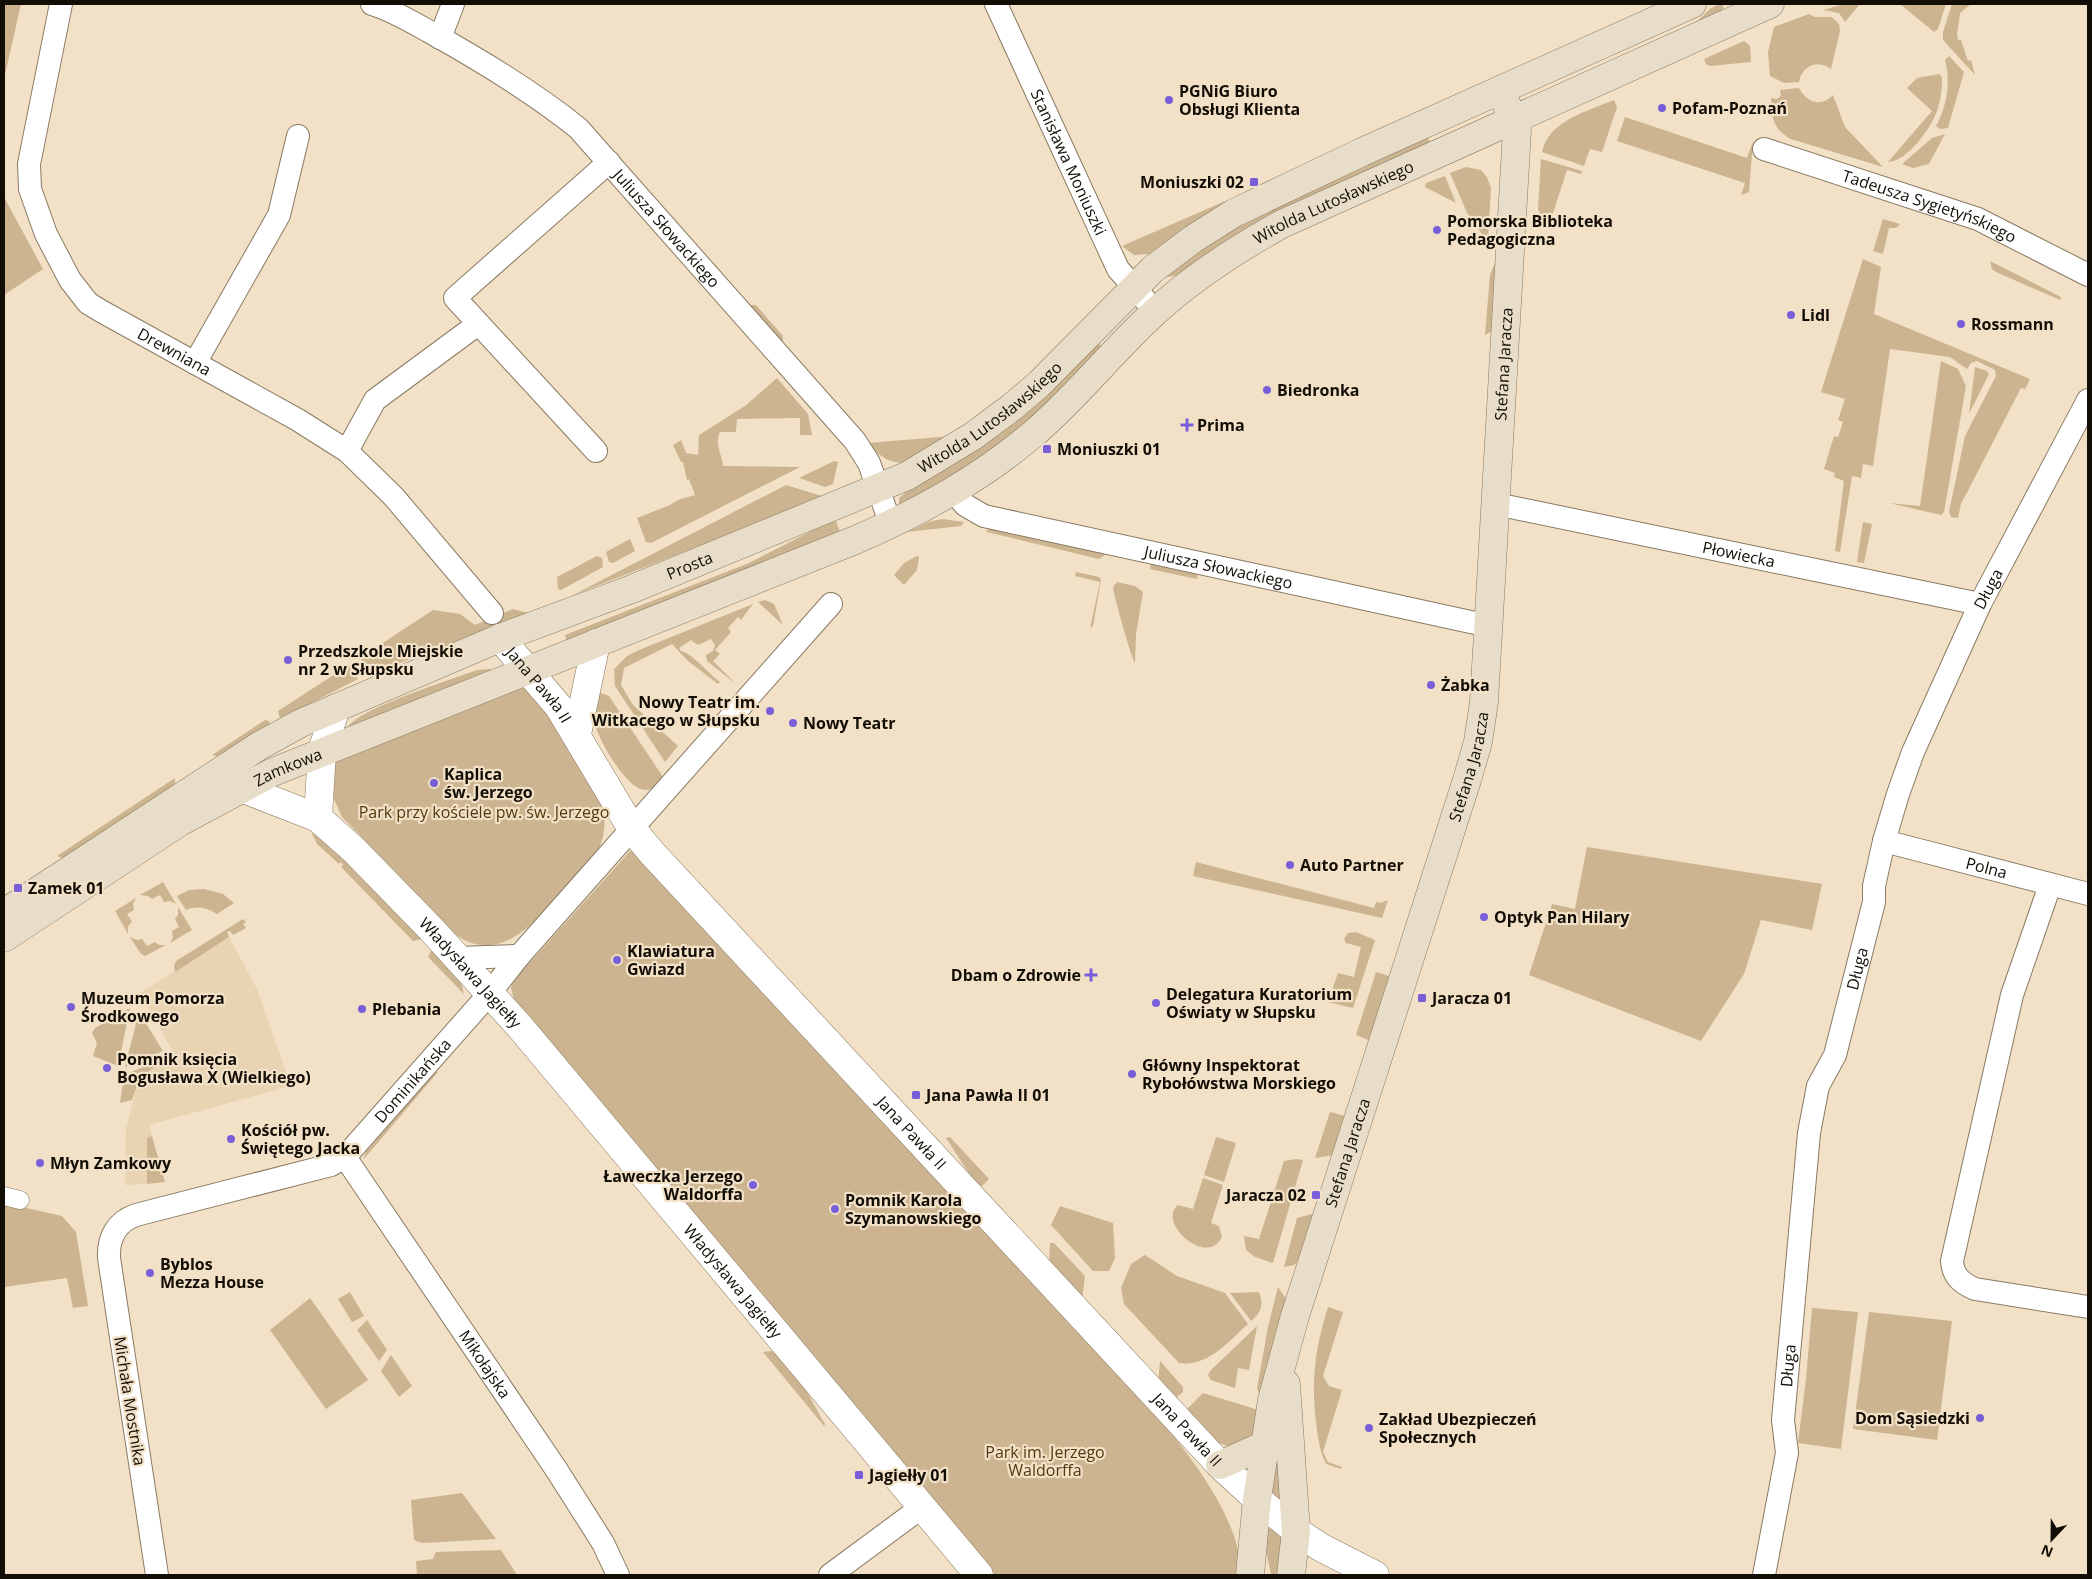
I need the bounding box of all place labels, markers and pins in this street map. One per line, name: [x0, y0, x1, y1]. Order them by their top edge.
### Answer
place label: PGNiG Biuro Obsługi Klienta: [1179, 80, 1300, 120]
marker: PGNiG Biuro Obsługi Klienta: [1163, 94, 1175, 106]
place label: Pofam-Poznań: [1672, 97, 1787, 119]
marker: Pofam-Poznań: [1656, 102, 1668, 114]
place label: Moniuszki 02: [1140, 171, 1244, 193]
marker: Moniuszki 02: [1248, 176, 1260, 188]
place label: Pomorska Biblioteka Pedagogiczna: [1447, 210, 1613, 250]
marker: Pomorska Biblioteka Pedagogiczna: [1431, 224, 1443, 236]
place label: Lidl: [1801, 304, 1830, 326]
marker: Lidl: [1785, 309, 1797, 321]
place label: Rossmann: [1971, 313, 2054, 335]
marker: Rossmann: [1955, 318, 1967, 330]
place label: Biedronka: [1277, 379, 1359, 401]
marker: Biedronka: [1261, 384, 1273, 396]
place label: Prima: [1197, 414, 1245, 436]
marker: Prima: [1181, 419, 1193, 431]
place label: Moniuszki 01: [1057, 438, 1161, 460]
marker: Moniuszki 01: [1041, 443, 1053, 455]
place label: Przedszkole Miejskie nr 2 w Słupsku: [298, 640, 463, 680]
marker: Przedszkole Miejskie nr 2 w Słupsku: [282, 654, 294, 666]
place label: Żabka: [1441, 674, 1490, 696]
marker: Żabka: [1425, 679, 1437, 691]
place label: Nowy Teatr im. Witkacego w Słupsku: [592, 691, 760, 731]
marker: Nowy Teatr im. Witkacego w Słupsku: [764, 705, 776, 717]
place label: Nowy Teatr: [803, 712, 895, 734]
marker: Nowy Teatr: [787, 717, 799, 729]
place label: Kaplica św. Jerzego: [444, 763, 533, 803]
marker: Kaplica św. Jerzego: [428, 777, 440, 789]
place label: Auto Partner: [1300, 854, 1404, 876]
marker: Auto Partner: [1284, 859, 1296, 871]
place label: Zamek 01: [28, 877, 104, 899]
marker: Zamek 01: [12, 882, 24, 894]
place label: Optyk Pan Hilary: [1494, 906, 1630, 928]
marker: Optyk Pan Hilary: [1478, 911, 1490, 923]
place label: Klawiatura Gwiazd: [627, 940, 715, 980]
marker: Klawiatura Gwiazd: [611, 954, 623, 966]
place label: Dbam o Zdrowie: [951, 964, 1081, 986]
marker: Dbam o Zdrowie: [1085, 969, 1097, 981]
place label: Delegatura Kuratorium Oświaty w Słupsku: [1166, 983, 1352, 1023]
place label: Muzeum Pomorza Środkowego: [81, 987, 225, 1027]
place label: Jaracza 01: [1430, 987, 1512, 1009]
marker: Jaracza 01: [1416, 992, 1428, 1004]
marker: Delegatura Kuratorium Oświaty w Słupsku: [1150, 997, 1162, 1009]
place label: Plebania: [372, 998, 441, 1020]
marker: Muzeum Pomorza Środkowego: [65, 1001, 77, 1013]
marker: Plebania: [356, 1003, 368, 1015]
place label: Pomnik księcia Bogusława X (Wielkiego): [117, 1048, 311, 1088]
place label: Główny Inspektorat Rybołówstwa Morskiego: [1142, 1054, 1336, 1094]
marker: Pomnik księcia Bogusława X (Wielkiego): [101, 1062, 113, 1074]
marker: Główny Inspektorat Rybołówstwa Morskiego: [1126, 1068, 1138, 1080]
place label: Jana Pawła II 01: [924, 1084, 1050, 1106]
marker: Jana Pawła II 01: [910, 1089, 922, 1101]
place label: Kościół pw. Świętego Jacka: [241, 1119, 360, 1159]
marker: Kościół pw. Świętego Jacka: [225, 1133, 237, 1145]
place label: Młyn Zamkowy: [50, 1152, 172, 1174]
marker: Młyn Zamkowy: [34, 1157, 46, 1169]
place label: Ławeczka Jerzego Waldorffa: [603, 1165, 743, 1205]
marker: Ławeczka Jerzego Waldorffa: [747, 1179, 759, 1191]
place label: Jaracza 02: [1224, 1184, 1306, 1206]
place label: Pomnik Karola Szymanowskiego: [845, 1189, 981, 1229]
marker: Jaracza 02: [1310, 1189, 1322, 1201]
marker: Pomnik Karola Szymanowskiego: [829, 1203, 841, 1215]
place label: Byblos Mezza House: [160, 1253, 264, 1293]
marker: Byblos Mezza House: [144, 1267, 156, 1279]
place label: Dom Sąsiedzki: [1855, 1407, 1970, 1429]
place label: Zakład Ubezpieczeń Społecznych: [1379, 1408, 1537, 1448]
marker: Dom Sąsiedzki: [1974, 1412, 1986, 1424]
marker: Zakład Ubezpieczeń Społecznych: [1363, 1422, 1375, 1434]
place label: Jagiełły 01: [867, 1464, 949, 1486]
marker: Jagiełły 01: [853, 1469, 865, 1481]

